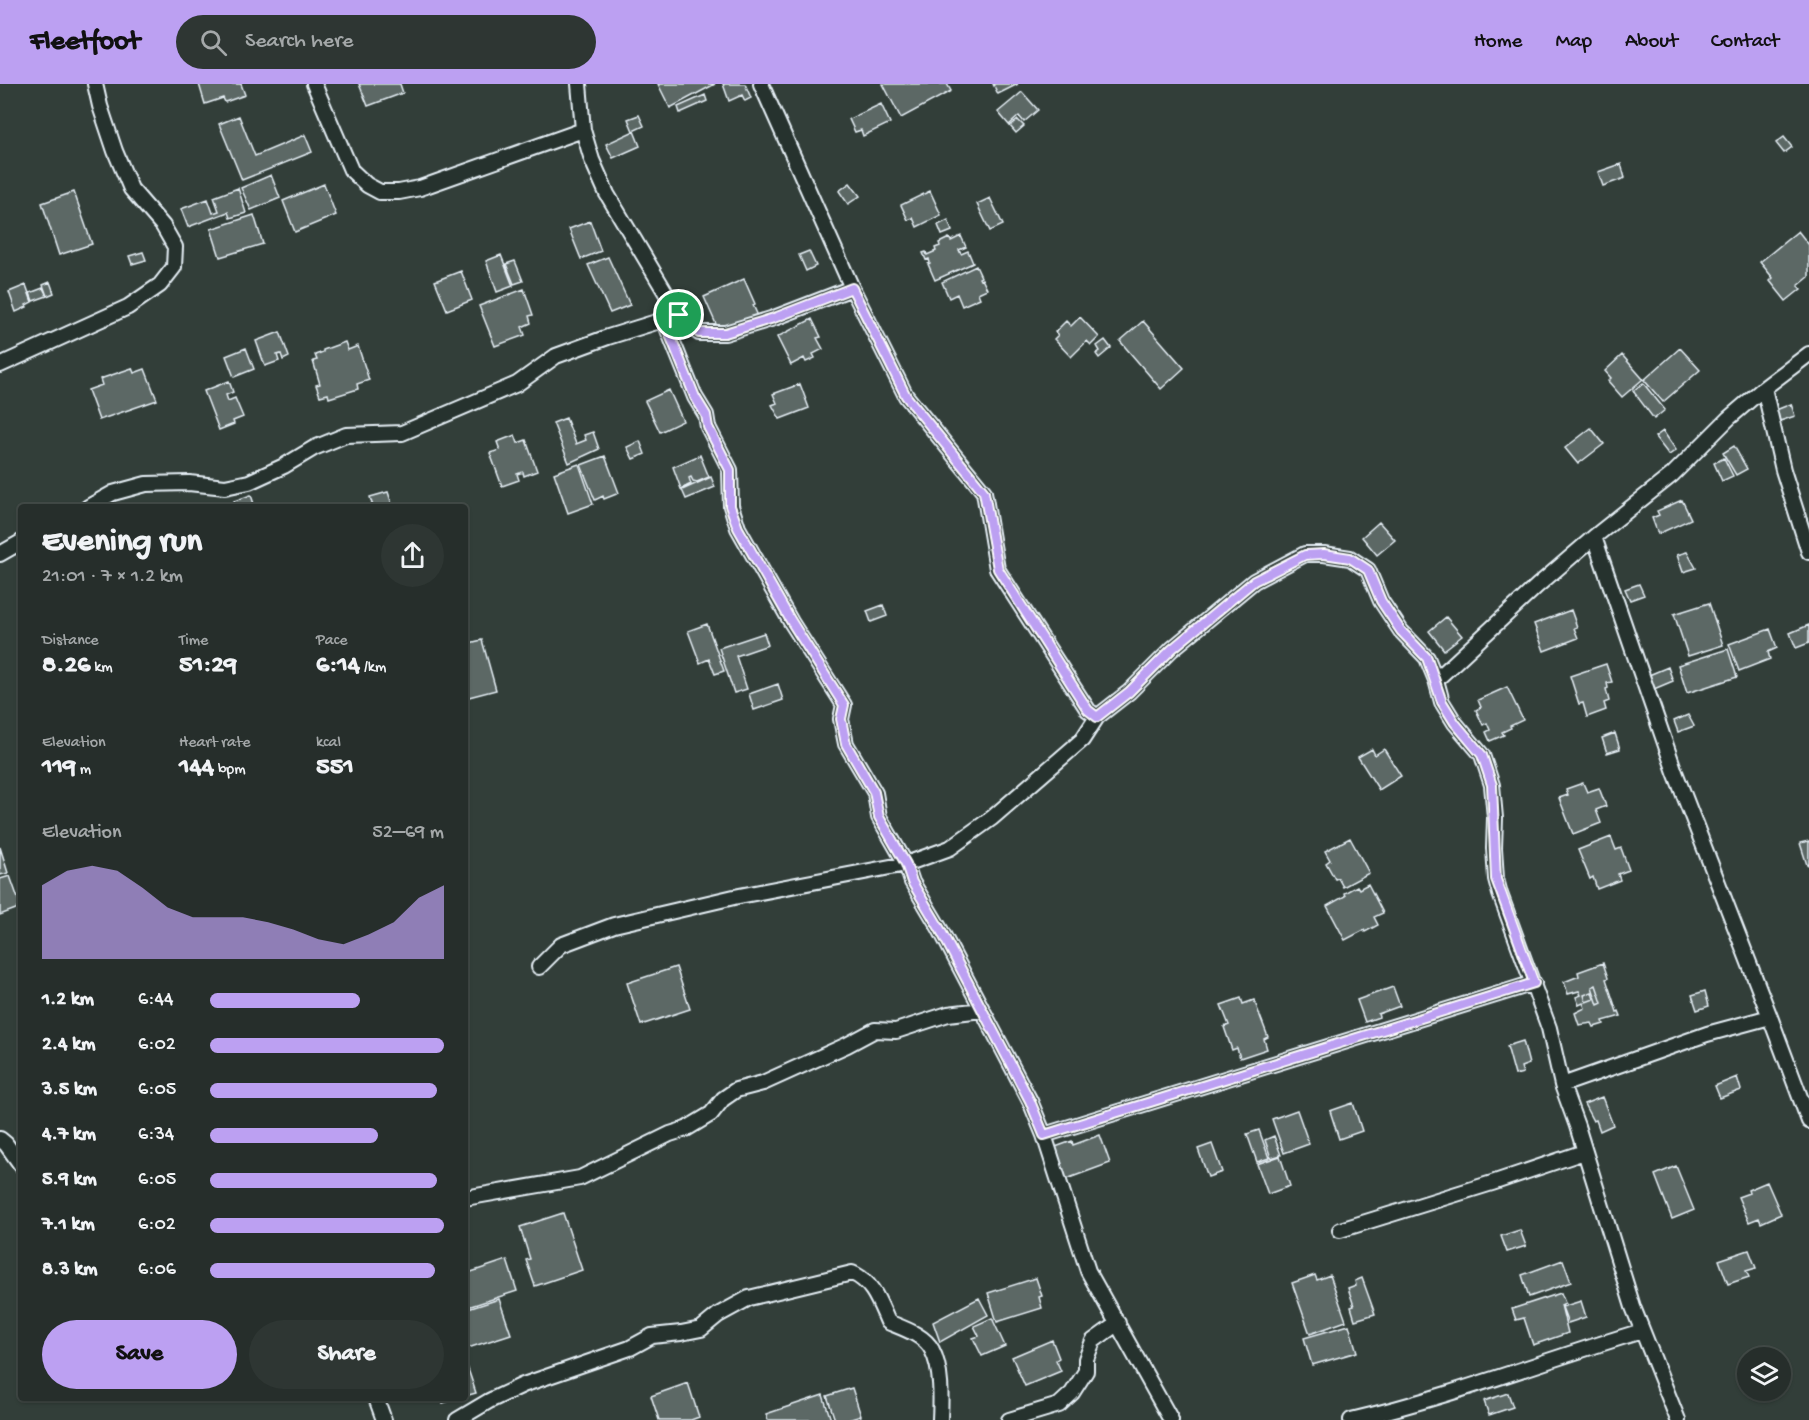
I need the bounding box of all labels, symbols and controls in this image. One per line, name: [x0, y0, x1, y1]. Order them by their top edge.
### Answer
search box: [176, 15, 596, 69]
text: Fleetfoot: [30, 26, 140, 59]
icon: search: [197, 26, 230, 59]
text: Search here: [245, 29, 353, 55]
text: Home: [1474, 30, 1522, 55]
text: Map: [1555, 30, 1592, 55]
text: About: [1625, 30, 1678, 55]
text: Contact: [1711, 30, 1779, 55]
pin: [653, 289, 704, 340]
icon: arrive: [662, 298, 695, 331]
text: Evening run: [42, 524, 202, 562]
button: share: [381, 524, 444, 587]
text: 21:01 · 7 × 1.2 km: [42, 566, 183, 589]
text: Distance: [42, 632, 99, 651]
text: Time: [179, 632, 208, 651]
text: Pace: [316, 632, 347, 651]
text: 8.26: [42, 651, 90, 682]
text: 51:29: [179, 651, 237, 682]
text: 6:14: [316, 651, 360, 682]
text: km: [90, 659, 113, 678]
text: /km: [360, 659, 386, 678]
text: Elevation: [42, 734, 106, 753]
text: Heart rate: [179, 734, 251, 753]
text: kcal: [316, 734, 341, 753]
text: 119: [42, 753, 76, 784]
text: 144: [179, 753, 214, 784]
text: 551: [316, 753, 354, 784]
text: m: [76, 761, 91, 780]
text: bpm: [214, 761, 246, 780]
text: Elevation: [42, 822, 122, 845]
text: 52–69 m: [372, 822, 444, 845]
text: 1.2 km: [42, 989, 94, 1012]
text: 6:44: [138, 989, 173, 1012]
text: 2.4 km: [42, 1034, 95, 1057]
text: 6:02: [138, 1034, 176, 1057]
text: 3.5 km: [42, 1079, 97, 1102]
text: 6:05: [138, 1079, 176, 1102]
text: 4.7 km: [42, 1124, 96, 1147]
text: 6:34: [138, 1124, 174, 1147]
text: 5.9 km: [42, 1169, 97, 1192]
text: 6:05: [138, 1169, 176, 1192]
text: 7.1 km: [42, 1214, 95, 1237]
text: 6:02: [138, 1214, 176, 1237]
text: 8.3 km: [42, 1259, 97, 1282]
text: 6:06: [138, 1259, 176, 1282]
button: Save: [42, 1320, 237, 1389]
button: Share: [249, 1320, 444, 1389]
map controls: [1737, 1347, 1791, 1401]
button: layers: [1737, 1347, 1791, 1401]

